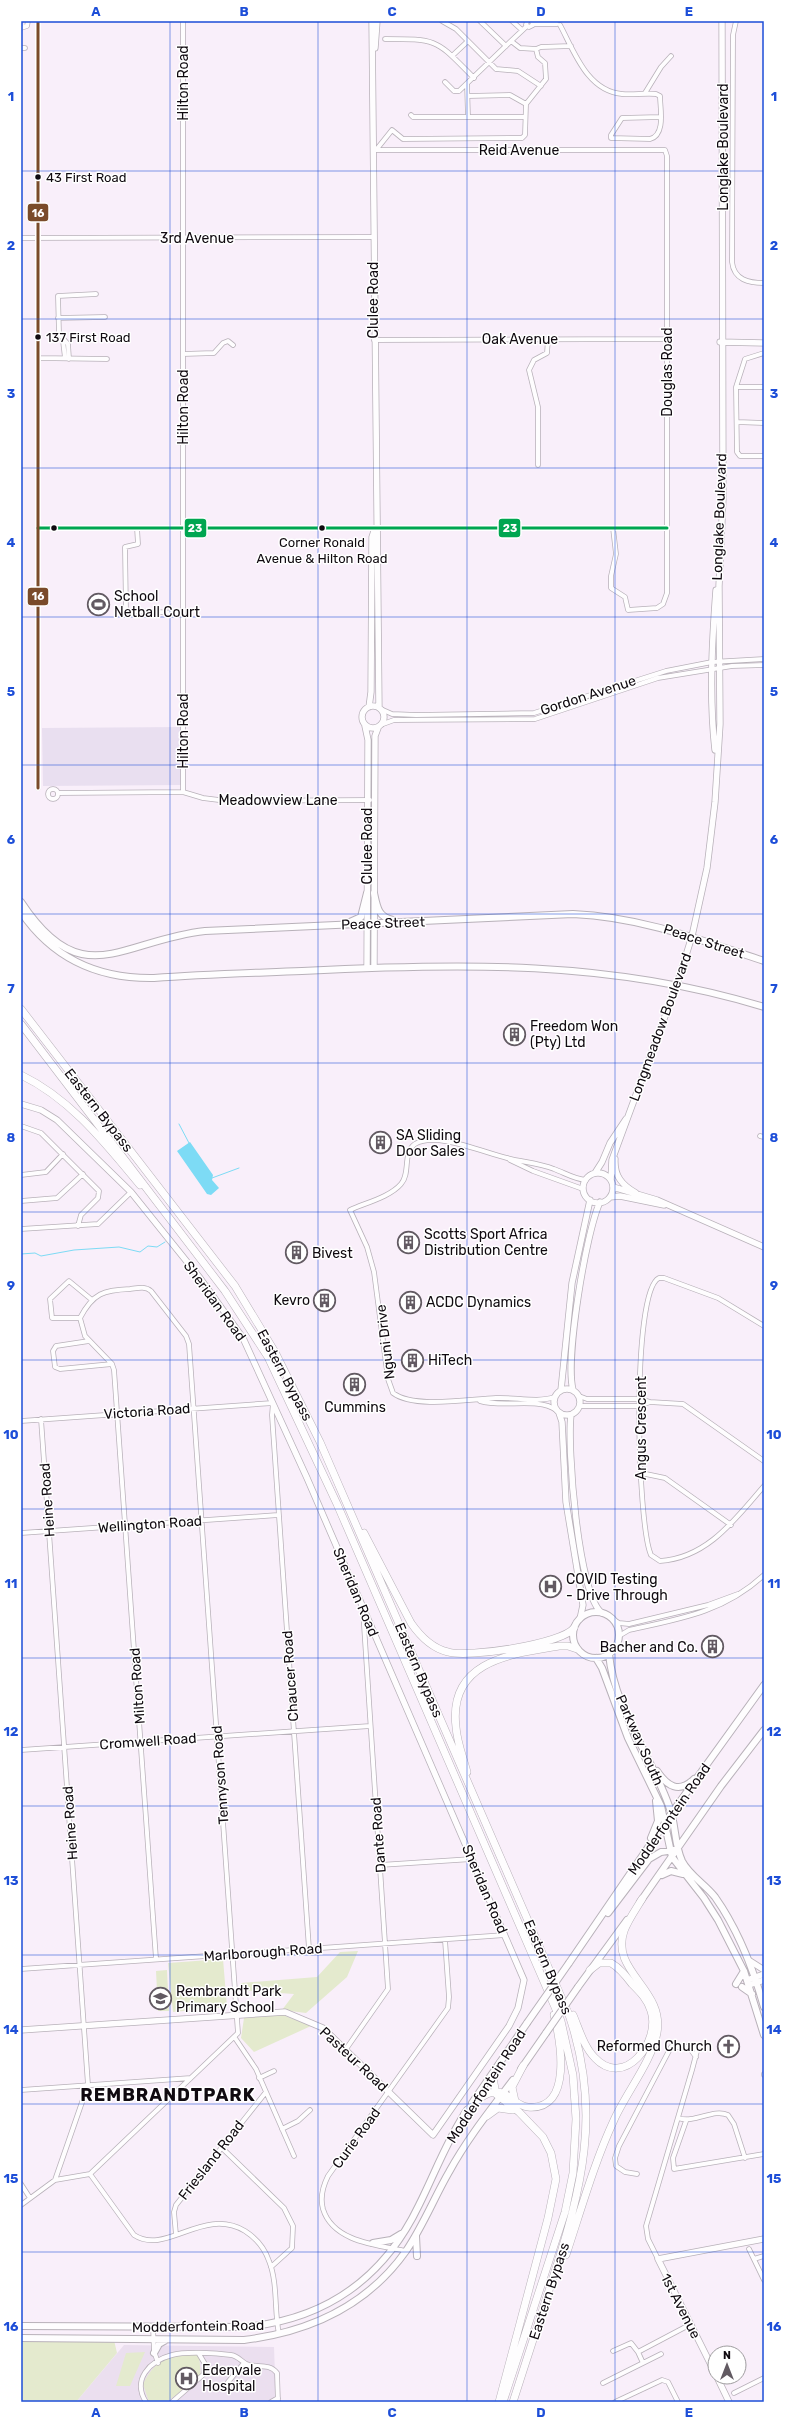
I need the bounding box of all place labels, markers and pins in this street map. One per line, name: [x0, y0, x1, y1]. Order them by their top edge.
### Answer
place label: 43 First Road: [46, 170, 126, 185]
marker: 43 First Road: [33, 172, 43, 182]
place label: 137 First Road: [46, 330, 131, 345]
marker: 137 First Road: [33, 332, 43, 342]
unlabelled marker: [49, 523, 59, 533]
marker: Corner Ronald Avenue & Hilton Road: [317, 523, 327, 533]
place label: Corner Ronald Avenue & Hilton Road: [257, 535, 387, 566]
place label: School Netball Court: [114, 588, 200, 621]
sports icon: School Netball Court: [86, 591, 112, 617]
place label: Freedom Won (Pty) Ltd: [530, 1018, 618, 1051]
building icon: Freedom Won (Pty) Ltd: [502, 1021, 528, 1047]
place label: SA Sliding Door Sales: [396, 1127, 465, 1160]
building icon: SA Sliding Door Sales: [367, 1130, 393, 1156]
place label: Scotts Sport Africa Distribution Centre: [424, 1226, 548, 1259]
building icon: Scotts Sport Africa Distribution Centre: [395, 1229, 421, 1255]
building icon: Bivest: [283, 1240, 309, 1266]
place label: Bivest: [312, 1245, 353, 1262]
building icon: Kevro: [312, 1287, 338, 1313]
building icon: ACDC Dynamics: [397, 1289, 423, 1315]
place label: Kevro: [273, 1292, 310, 1309]
place label: ACDC Dynamics: [426, 1294, 531, 1311]
building icon: HiTech: [400, 1347, 426, 1373]
place label: HiTech: [428, 1352, 472, 1369]
building icon: Cummins: [342, 1372, 368, 1398]
place label: Cummins: [324, 1399, 386, 1416]
place label: COVID Testing - Drive Through: [566, 1571, 668, 1604]
hospital icon: COVID Testing - Drive Through: [537, 1574, 563, 1600]
building icon: Bacher and Co.: [700, 1634, 726, 1660]
place label: Bacher and Co.: [600, 1639, 698, 1656]
place label: Rembrandt Park Primary School: [176, 1983, 282, 2016]
school or university icon: Rembrandt Park Primary School: [147, 1986, 173, 2012]
church icon: Reformed Church: [715, 2033, 741, 2059]
place label: Reformed Church: [597, 2038, 712, 2055]
place label: Edenvale Hospital: [202, 2362, 261, 2395]
hospital icon: Edenvale Hospital: [173, 2365, 199, 2391]

